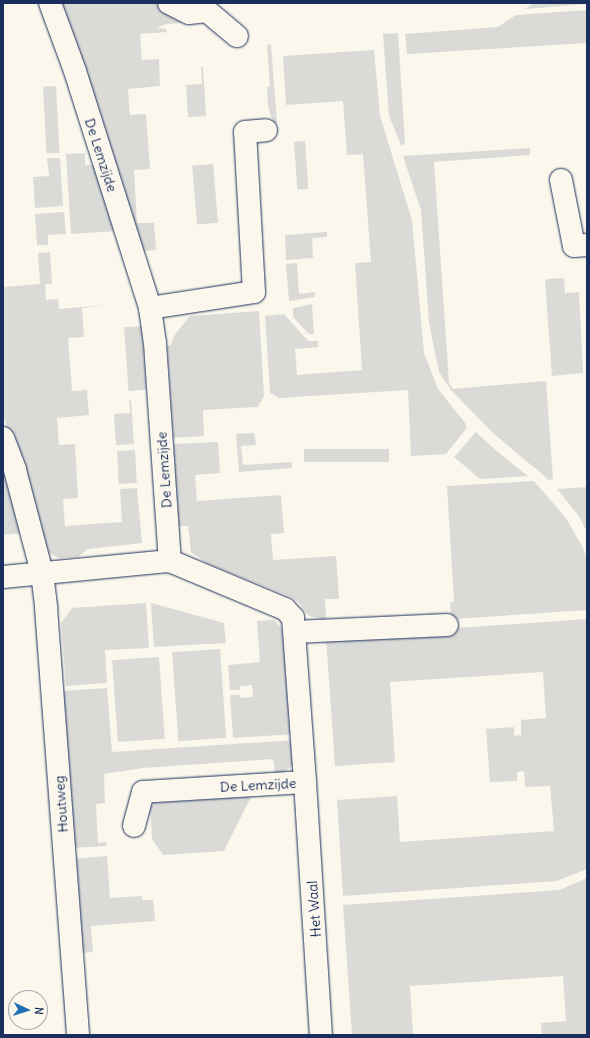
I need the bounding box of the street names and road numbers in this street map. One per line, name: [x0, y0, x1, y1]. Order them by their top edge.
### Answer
street label: De Lemzijde: [81, 116, 121, 194]
street label: De Lemzijde: [153, 431, 175, 509]
street label: Houtweg: [51, 775, 71, 833]
street label: De Lemzijde: [219, 775, 297, 795]
street label: Het Waal: [304, 880, 324, 938]

